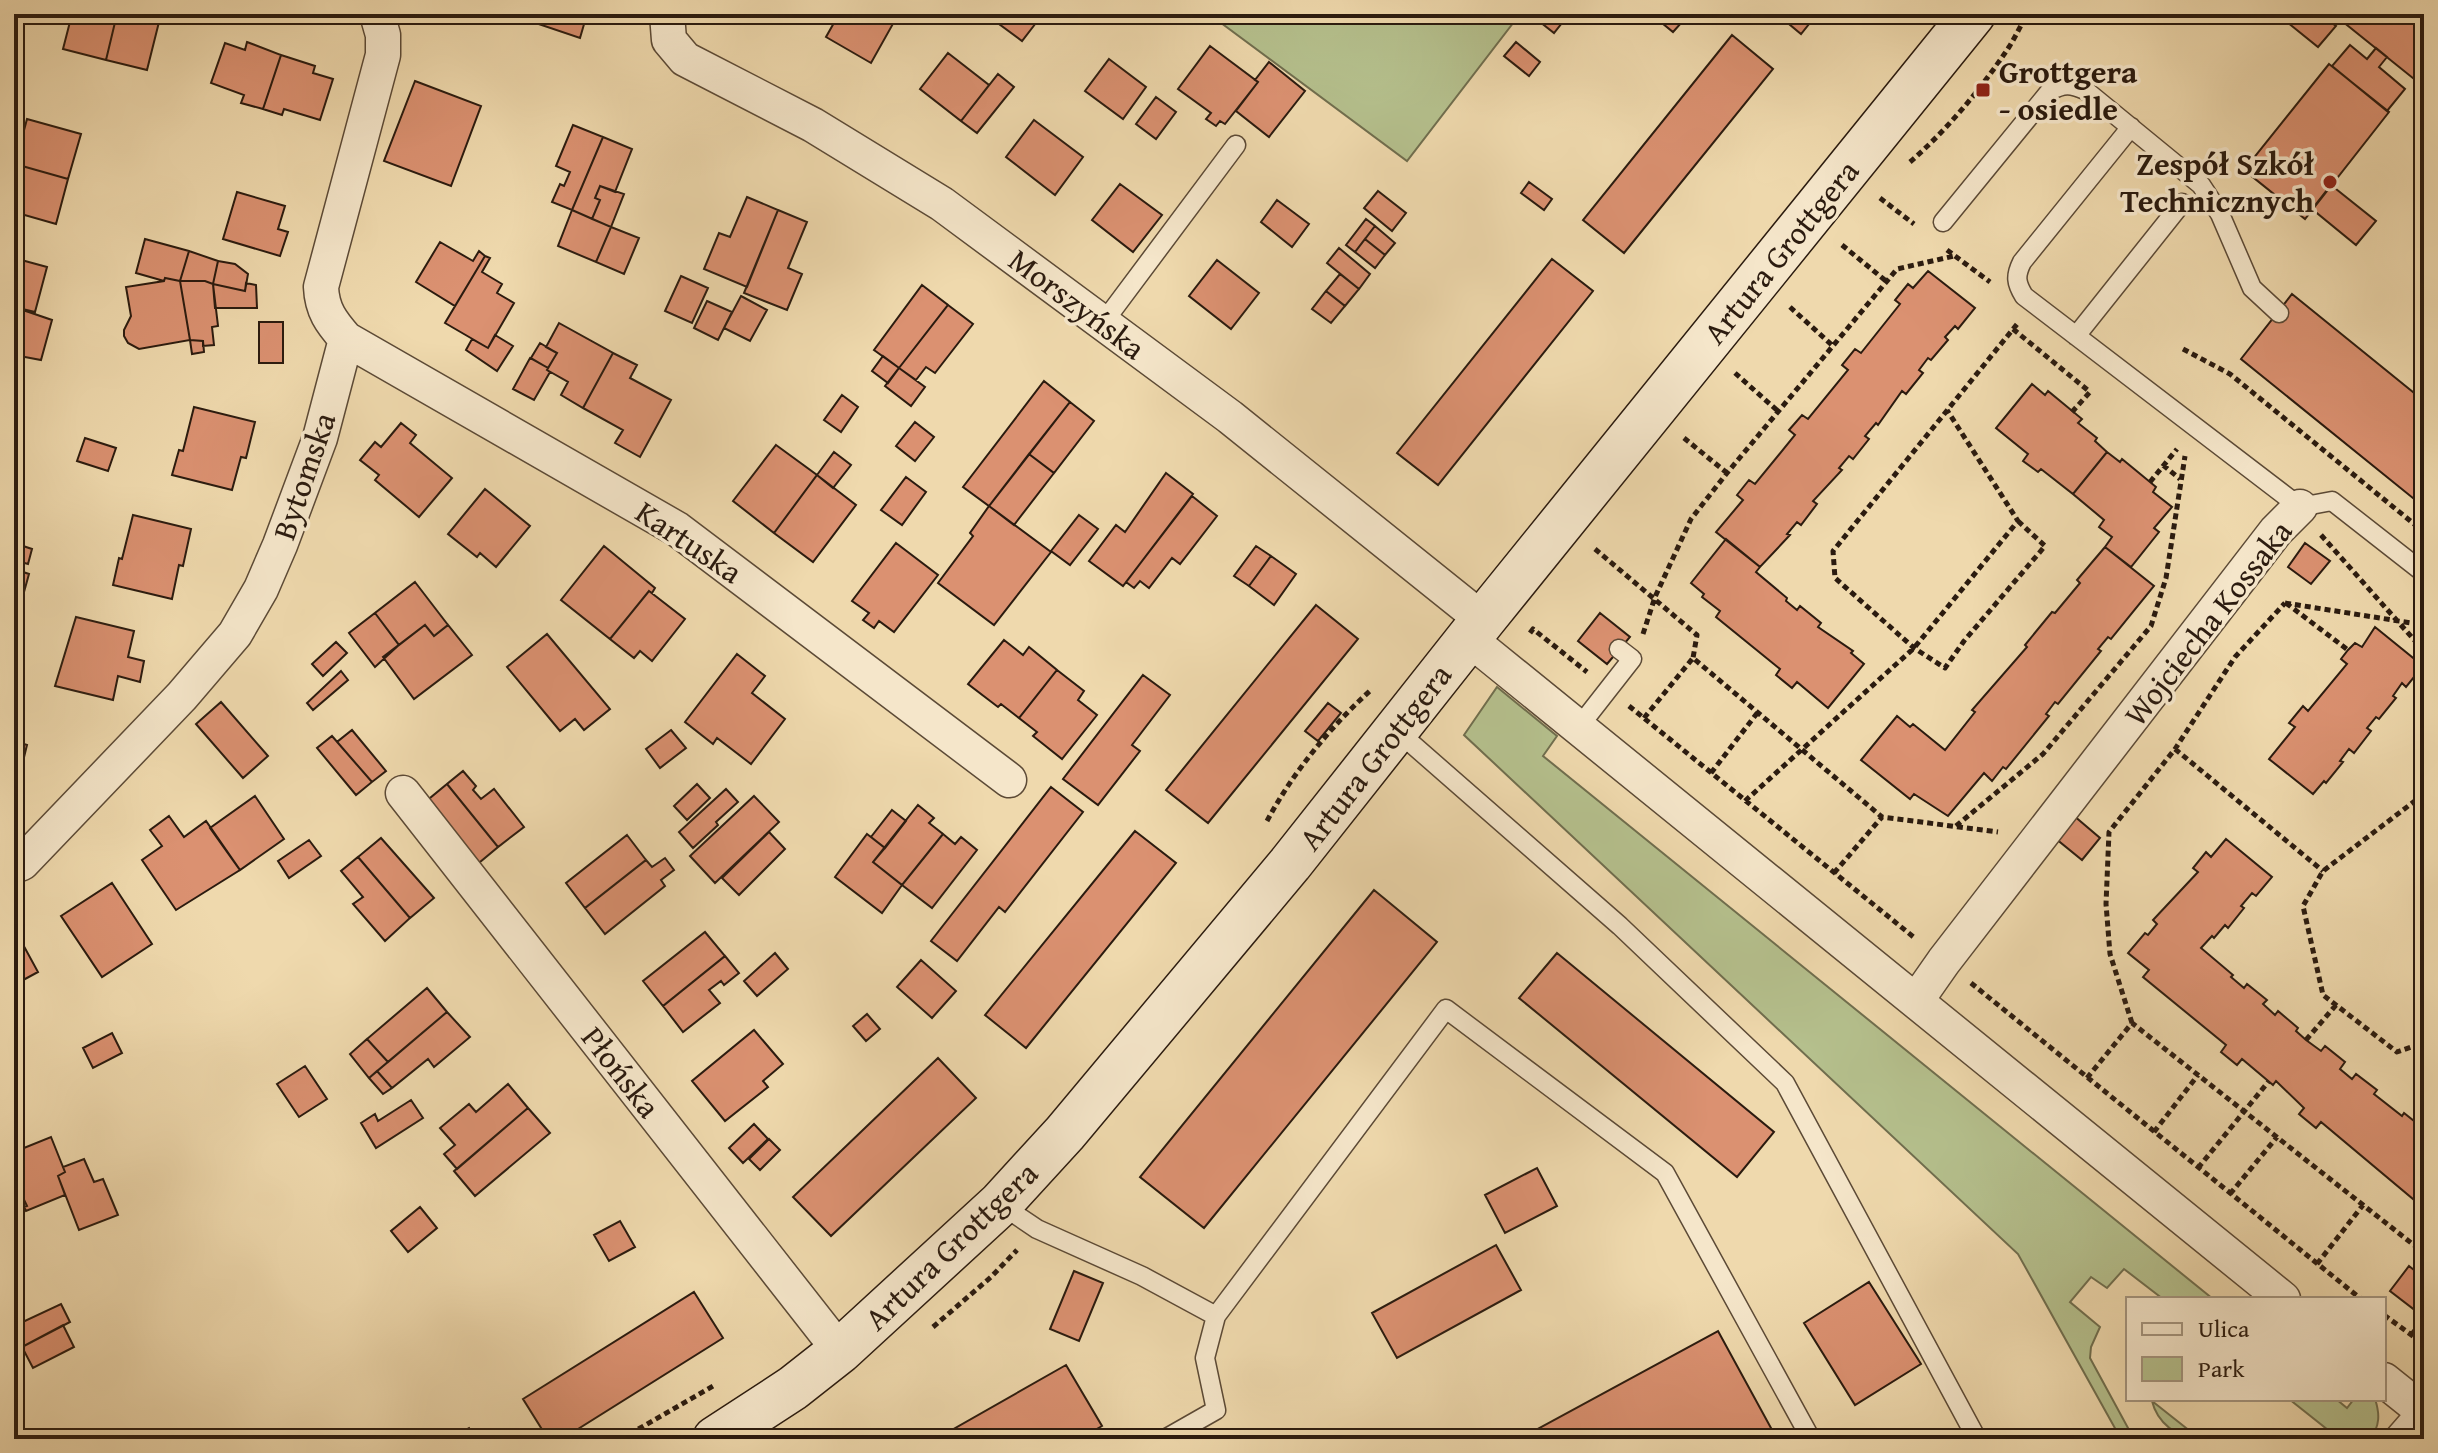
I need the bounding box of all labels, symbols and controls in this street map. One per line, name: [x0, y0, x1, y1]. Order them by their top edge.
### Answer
place label: Grottgera - osiedle: [1999, 48, 2138, 132]
marker: Grottgera - osiedle: [1974, 81, 1992, 99]
place label: Zespół Szkół Technicznych: [2120, 140, 2314, 224]
street label: Artura Grottgera: [1691, 149, 1870, 354]
marker: Zespół Szkół Technicznych: [2321, 173, 2339, 191]
street label: Morszyńska: [999, 237, 1156, 371]
street label: Bytomska: [260, 406, 347, 546]
street label: Kartuska: [626, 489, 752, 595]
street label: Wojciecha Kossaka: [2112, 510, 2303, 736]
street label: Artura Grottgera: [1287, 653, 1463, 860]
street label: Płońska: [571, 1016, 672, 1128]
street label: Artura Grottgera: [853, 1150, 1048, 1341]
legend: [2126, 1297, 2386, 1401]
text: Ulica: [2198, 1311, 2250, 1346]
text: Park: [2198, 1351, 2245, 1386]

